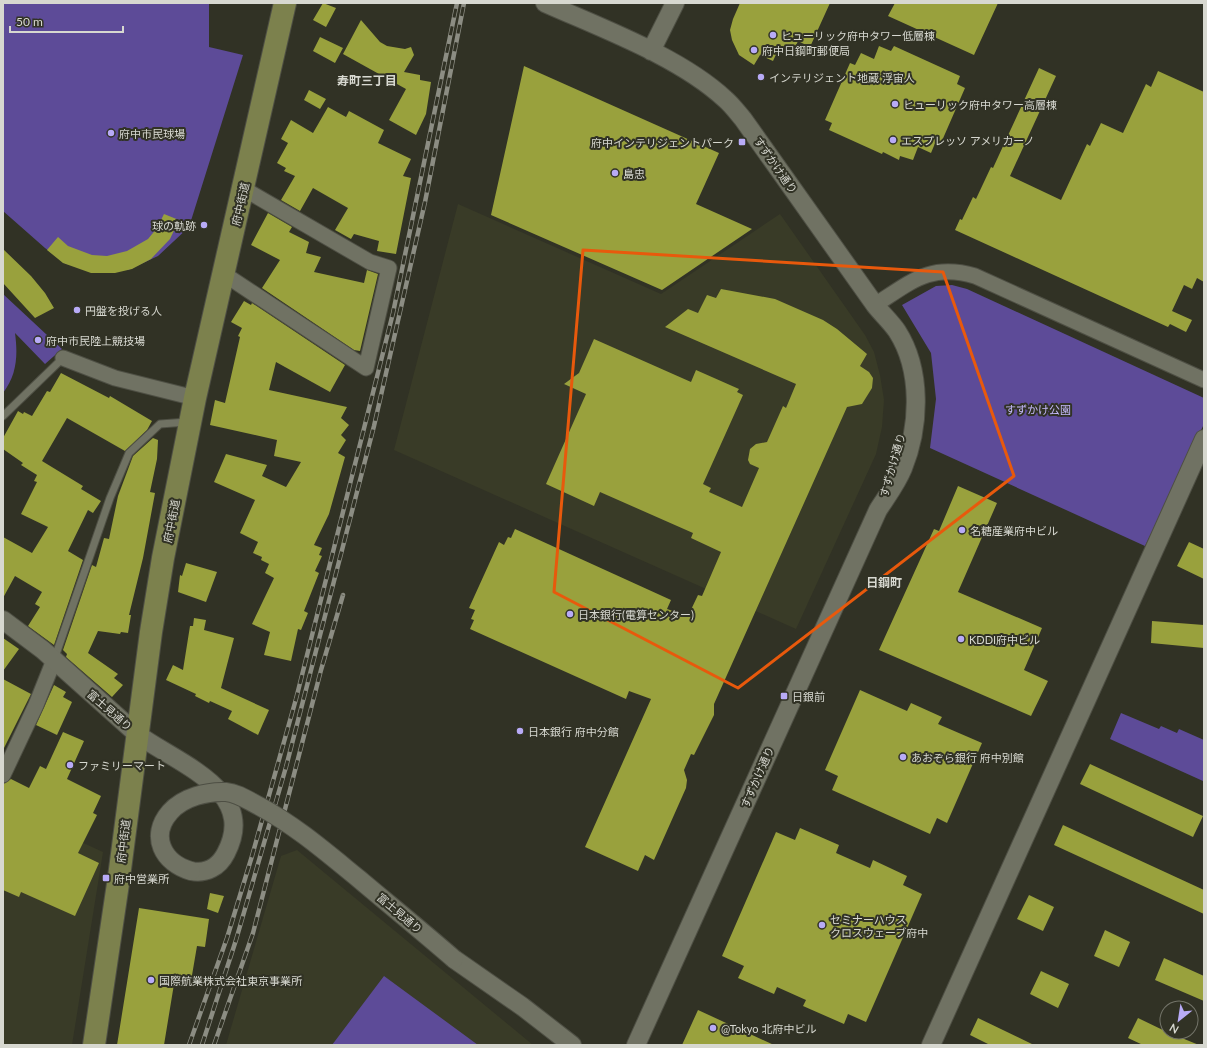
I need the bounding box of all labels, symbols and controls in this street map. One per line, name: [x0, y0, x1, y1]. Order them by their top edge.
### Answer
scale bar: [10, 8, 123, 34]
text: 50 m: [16, 14, 43, 29]
place label: ヒューリック府中タワー低層棟: [781, 29, 935, 42]
marker: ヒューリック府中タワー低層棟: [768, 30, 778, 40]
place label: 府中日鋼町郵便局: [762, 44, 850, 57]
marker: 府中日鋼町郵便局: [749, 45, 759, 55]
place label: インテリジェント地蔵 浮宙人: [769, 71, 915, 84]
marker: インテリジェント地蔵 浮宙人: [756, 72, 766, 82]
district label: 寿町三丁目: [337, 73, 397, 88]
place label: ヒューリック府中タワー高層棟: [903, 98, 1057, 111]
marker: ヒューリック府中タワー高層棟: [890, 99, 900, 109]
place label: 府中市民球場: [119, 127, 185, 140]
marker: 府中市民球場: [106, 128, 116, 138]
street label: すずかけ通り: [752, 134, 800, 196]
place label: エスプレッソ アメリカーノ: [901, 134, 1035, 147]
marker: エスプレッソ アメリカーノ: [888, 135, 898, 145]
place label: 府中インテリジェントパーク: [591, 136, 734, 149]
marker: 府中インテリジェントパーク: [737, 137, 747, 147]
place label: 島忠: [623, 167, 645, 180]
marker: 島忠: [610, 168, 620, 178]
street label: 府中街道: [229, 181, 251, 227]
place label: 球の軌跡: [152, 219, 196, 232]
marker: 球の軌跡: [199, 220, 209, 230]
place label: 円盤を投げる人: [85, 304, 162, 317]
marker: 円盤を投げる人: [72, 305, 82, 315]
place label: 府中市民陸上競技場: [46, 334, 145, 347]
marker: 府中市民陸上競技場: [33, 335, 43, 345]
park label: すずかけ公園: [1005, 403, 1071, 416]
street label: すずかけ通り: [877, 431, 907, 499]
street label: 府中街道: [160, 498, 182, 544]
place label: 名糖産業府中ビル: [970, 524, 1058, 537]
marker: 名糖産業府中ビル: [957, 525, 967, 535]
district label: 日鋼町: [866, 575, 902, 590]
place label: 日本銀行(電算センター): [578, 608, 694, 621]
marker: 日本銀行(電算センター): [565, 609, 575, 619]
place label: KDDI府中ビル: [969, 633, 1040, 646]
marker: KDDI府中ビル: [956, 634, 966, 644]
street label: 富士見通り: [85, 687, 135, 733]
place label: 日銀前: [792, 690, 825, 703]
marker: 日銀前: [779, 691, 789, 701]
place label: 日本銀行 府中分館: [528, 725, 619, 738]
marker: 日本銀行 府中分館: [515, 726, 525, 736]
street label: すずかけ通り: [738, 744, 776, 810]
place label: あおぞら銀行 府中別館: [911, 751, 1024, 764]
marker: あおぞら銀行 府中別館: [898, 752, 908, 762]
place label: ファミリーマート: [78, 759, 166, 772]
marker: ファミリーマート: [65, 760, 75, 770]
street label: 府中街道: [114, 818, 132, 864]
place label: 府中営業所: [114, 872, 170, 885]
marker: 府中営業所: [101, 873, 111, 883]
street label: 富士見通り: [375, 890, 425, 936]
place label: セミナーハウス クロスウェーブ府中: [830, 913, 928, 939]
marker: セミナーハウス クロスウェーブ府中: [817, 920, 827, 930]
place label: 国際航業株式会社東京事業所: [159, 974, 303, 987]
marker: 国際航業株式会社東京事業所: [146, 975, 156, 985]
north arrow: [1159, 1000, 1199, 1040]
text: N: [1167, 1021, 1181, 1037]
place label: @Tokyo 北府中ビル: [721, 1022, 816, 1035]
marker: @Tokyo 北府中ビル: [708, 1023, 718, 1033]

